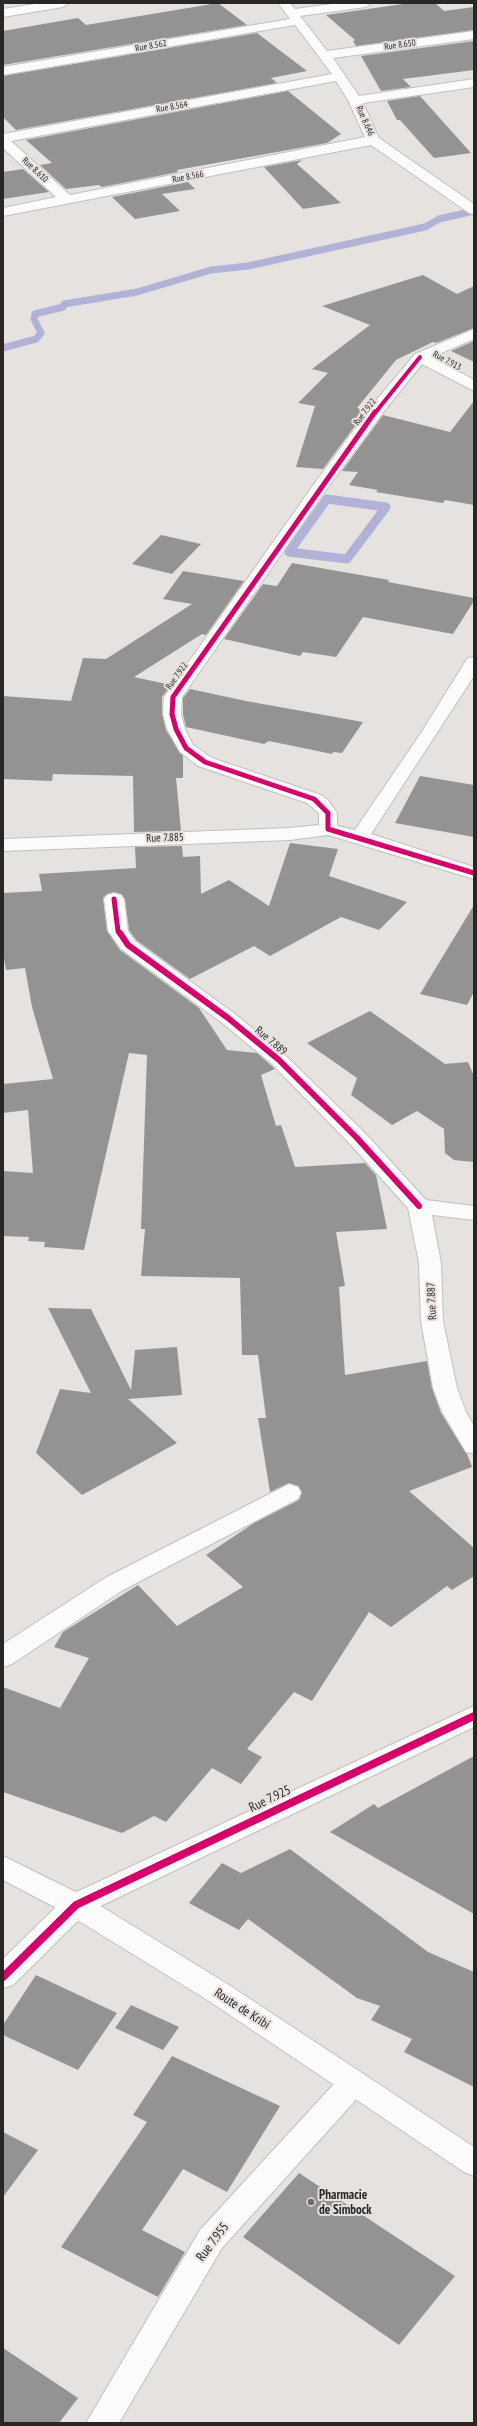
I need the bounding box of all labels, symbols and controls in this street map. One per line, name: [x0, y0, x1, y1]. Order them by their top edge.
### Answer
street label: Rue 8.650: [384, 37, 416, 53]
street label: Rue 8.562: [134, 38, 168, 54]
street label: Rue 8.564: [155, 99, 189, 115]
street label: Rue 8.646: [354, 104, 376, 138]
street label: Rue 8.610: [20, 155, 50, 185]
street label: Rue 8.566: [171, 169, 205, 185]
street label: Rue 7.913: [431, 349, 463, 373]
street label: Rue 7.922: [351, 396, 379, 428]
street label: Rue 7.922: [164, 660, 190, 692]
street label: Rue 7.885: [146, 831, 184, 845]
street label: Rue 7.889: [252, 1024, 290, 1058]
street label: Rue 7.887: [424, 1282, 440, 1320]
street label: Rue 7.925: [247, 1782, 293, 1816]
street label: Route de Kribi: [211, 1985, 273, 2033]
place label: Pharmacie de Simbock: [319, 2187, 372, 2218]
marker: Pharmacie de Simbock: [306, 2197, 316, 2207]
street label: Rue 7.955: [193, 2220, 233, 2264]

